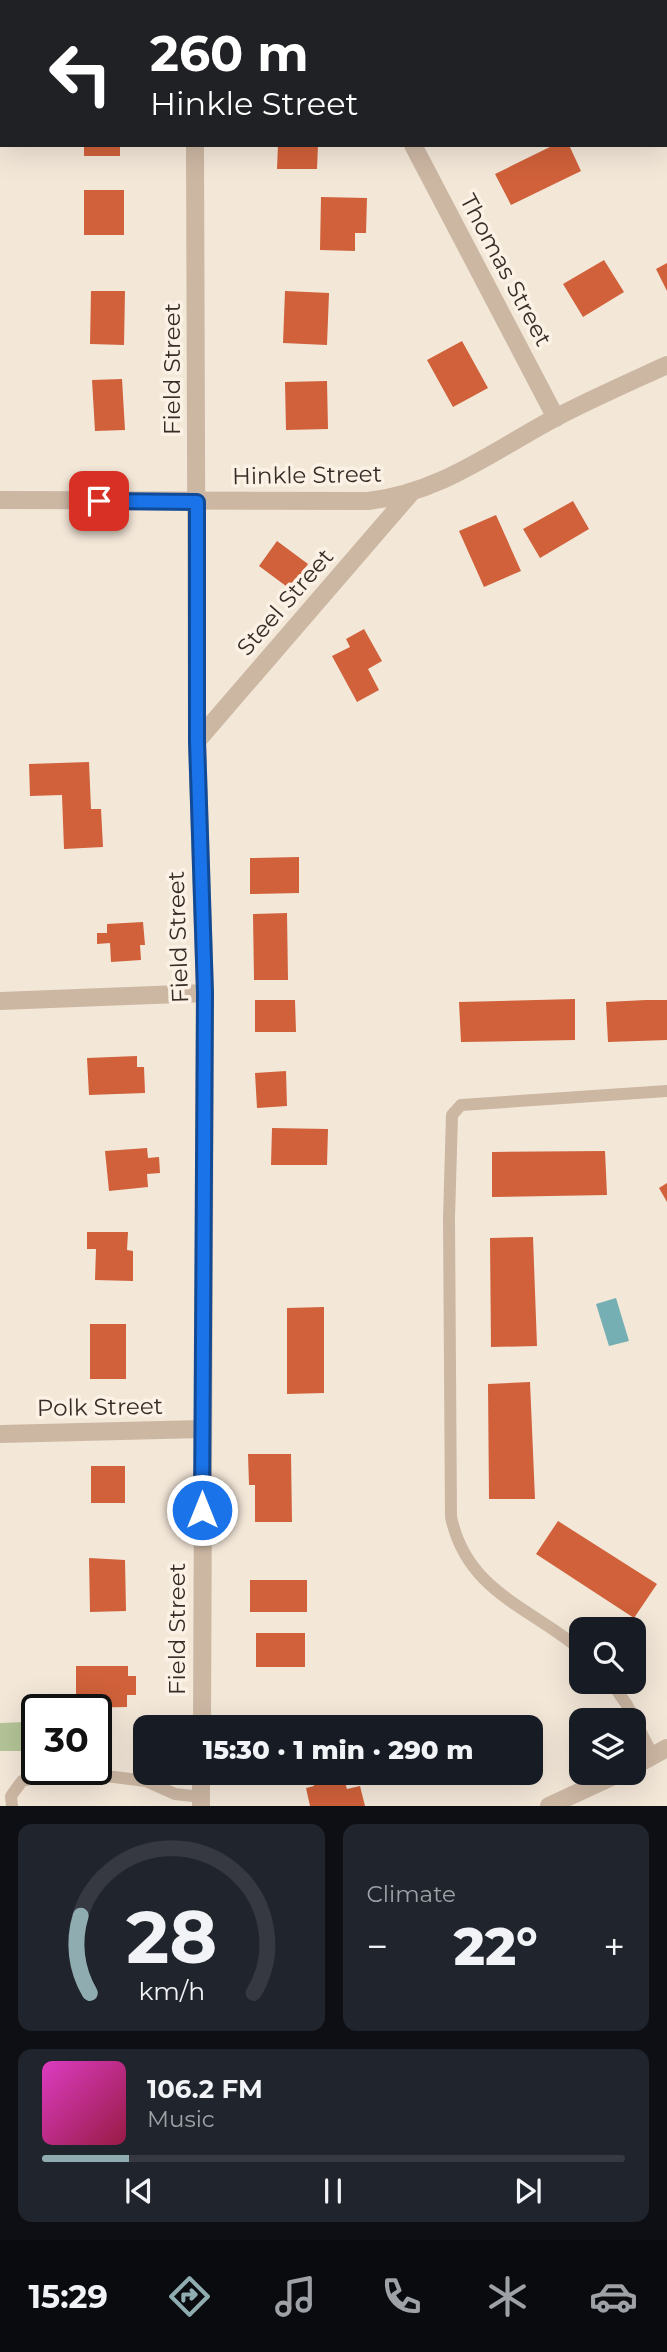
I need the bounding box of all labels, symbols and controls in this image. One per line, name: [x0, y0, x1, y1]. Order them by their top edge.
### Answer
text: 260 m: [150, 24, 309, 83]
icon: left: [35, 28, 126, 119]
text: Hinkle Street: [150, 84, 358, 123]
street label: Thomas Street: [454, 189, 558, 351]
street label: Field Street: [158, 303, 186, 435]
street label: Hinkle Street: [232, 460, 382, 490]
pin: [69, 471, 129, 531]
icon: arrive: [80, 482, 118, 520]
street label: Steel Street: [231, 543, 339, 661]
street label: Field Street: [162, 871, 194, 1003]
street label: Polk Street: [37, 1392, 163, 1422]
position arrow: [165, 1473, 239, 1547]
street label: Field Street: [163, 1563, 191, 1695]
map controls: [569, 1617, 646, 1785]
button: search: [569, 1617, 646, 1694]
speed limit sign: 30: [21, 1694, 112, 1785]
button: layers: [569, 1708, 646, 1785]
text: 15:30 · 1 min · 290 m: [203, 1734, 473, 1766]
text: Climate: [367, 1880, 456, 1908]
text: 28: [126, 1894, 217, 1982]
text: 22°: [454, 1915, 538, 1978]
text: −: [367, 1923, 388, 1970]
text: +: [603, 1923, 625, 1970]
text: km/h: [138, 1976, 205, 2006]
text: 106.2 FM: [147, 2073, 263, 2105]
text: Music: [147, 2105, 215, 2133]
icon: previous: [120, 2172, 158, 2210]
icon: pause: [314, 2172, 352, 2210]
icon: next: [509, 2172, 547, 2210]
icon: directions: [165, 2272, 214, 2321]
icon: music: [271, 2272, 320, 2321]
icon: phone: [377, 2272, 426, 2321]
icon: climate: [483, 2272, 532, 2321]
icon: car: [589, 2272, 638, 2321]
text: 15:29: [29, 2277, 108, 2316]

